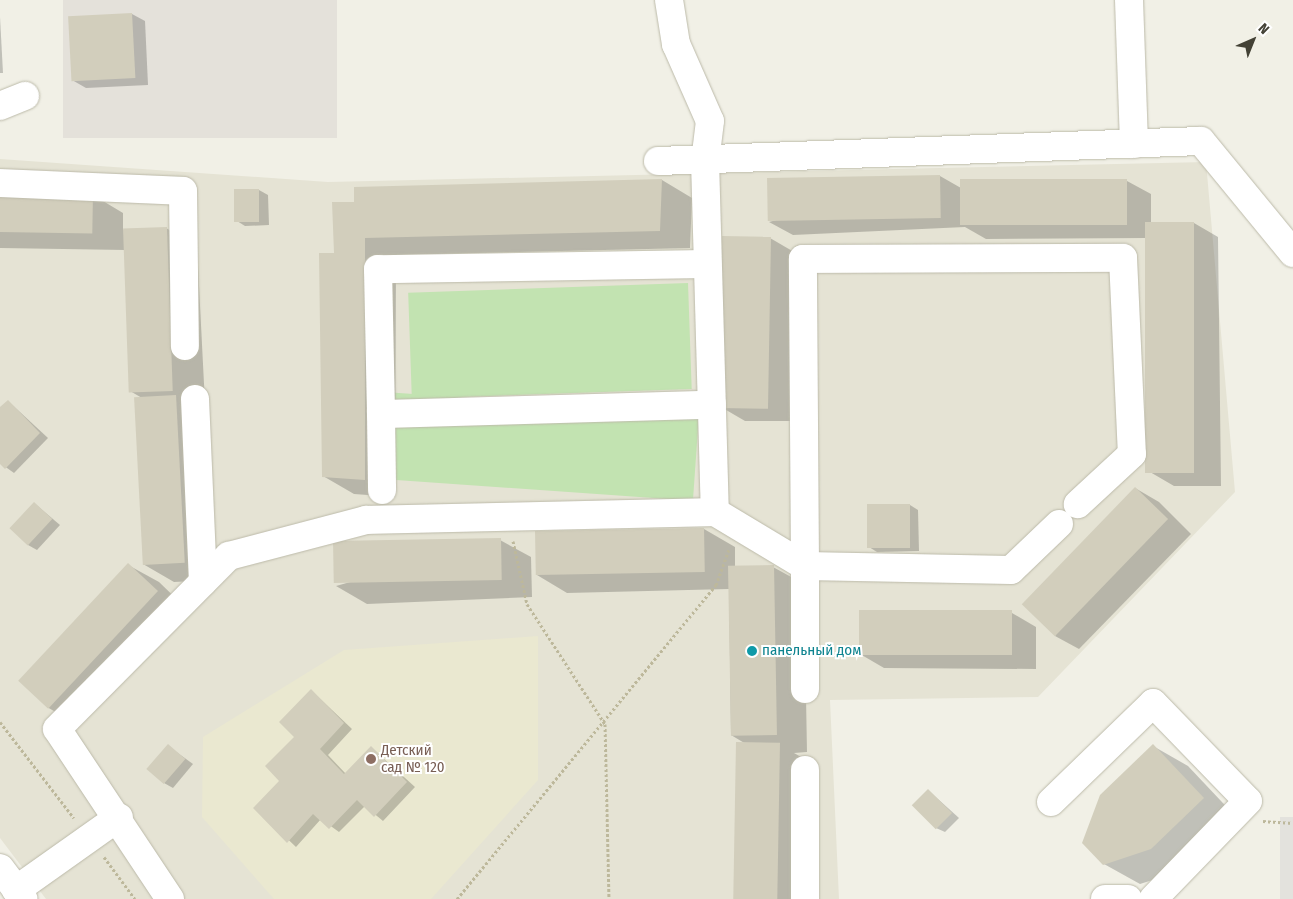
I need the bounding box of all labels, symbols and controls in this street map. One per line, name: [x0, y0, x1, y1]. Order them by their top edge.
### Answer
north arrow: [1228, 15, 1278, 65]
text: N: [1255, 20, 1273, 38]
place label: панельный дом: [762, 642, 861, 660]
marker: панельный дом: [746, 645, 758, 657]
place label: Детский сад № 120: [381, 741, 445, 776]
marker: Детский сад № 120: [365, 753, 377, 765]

